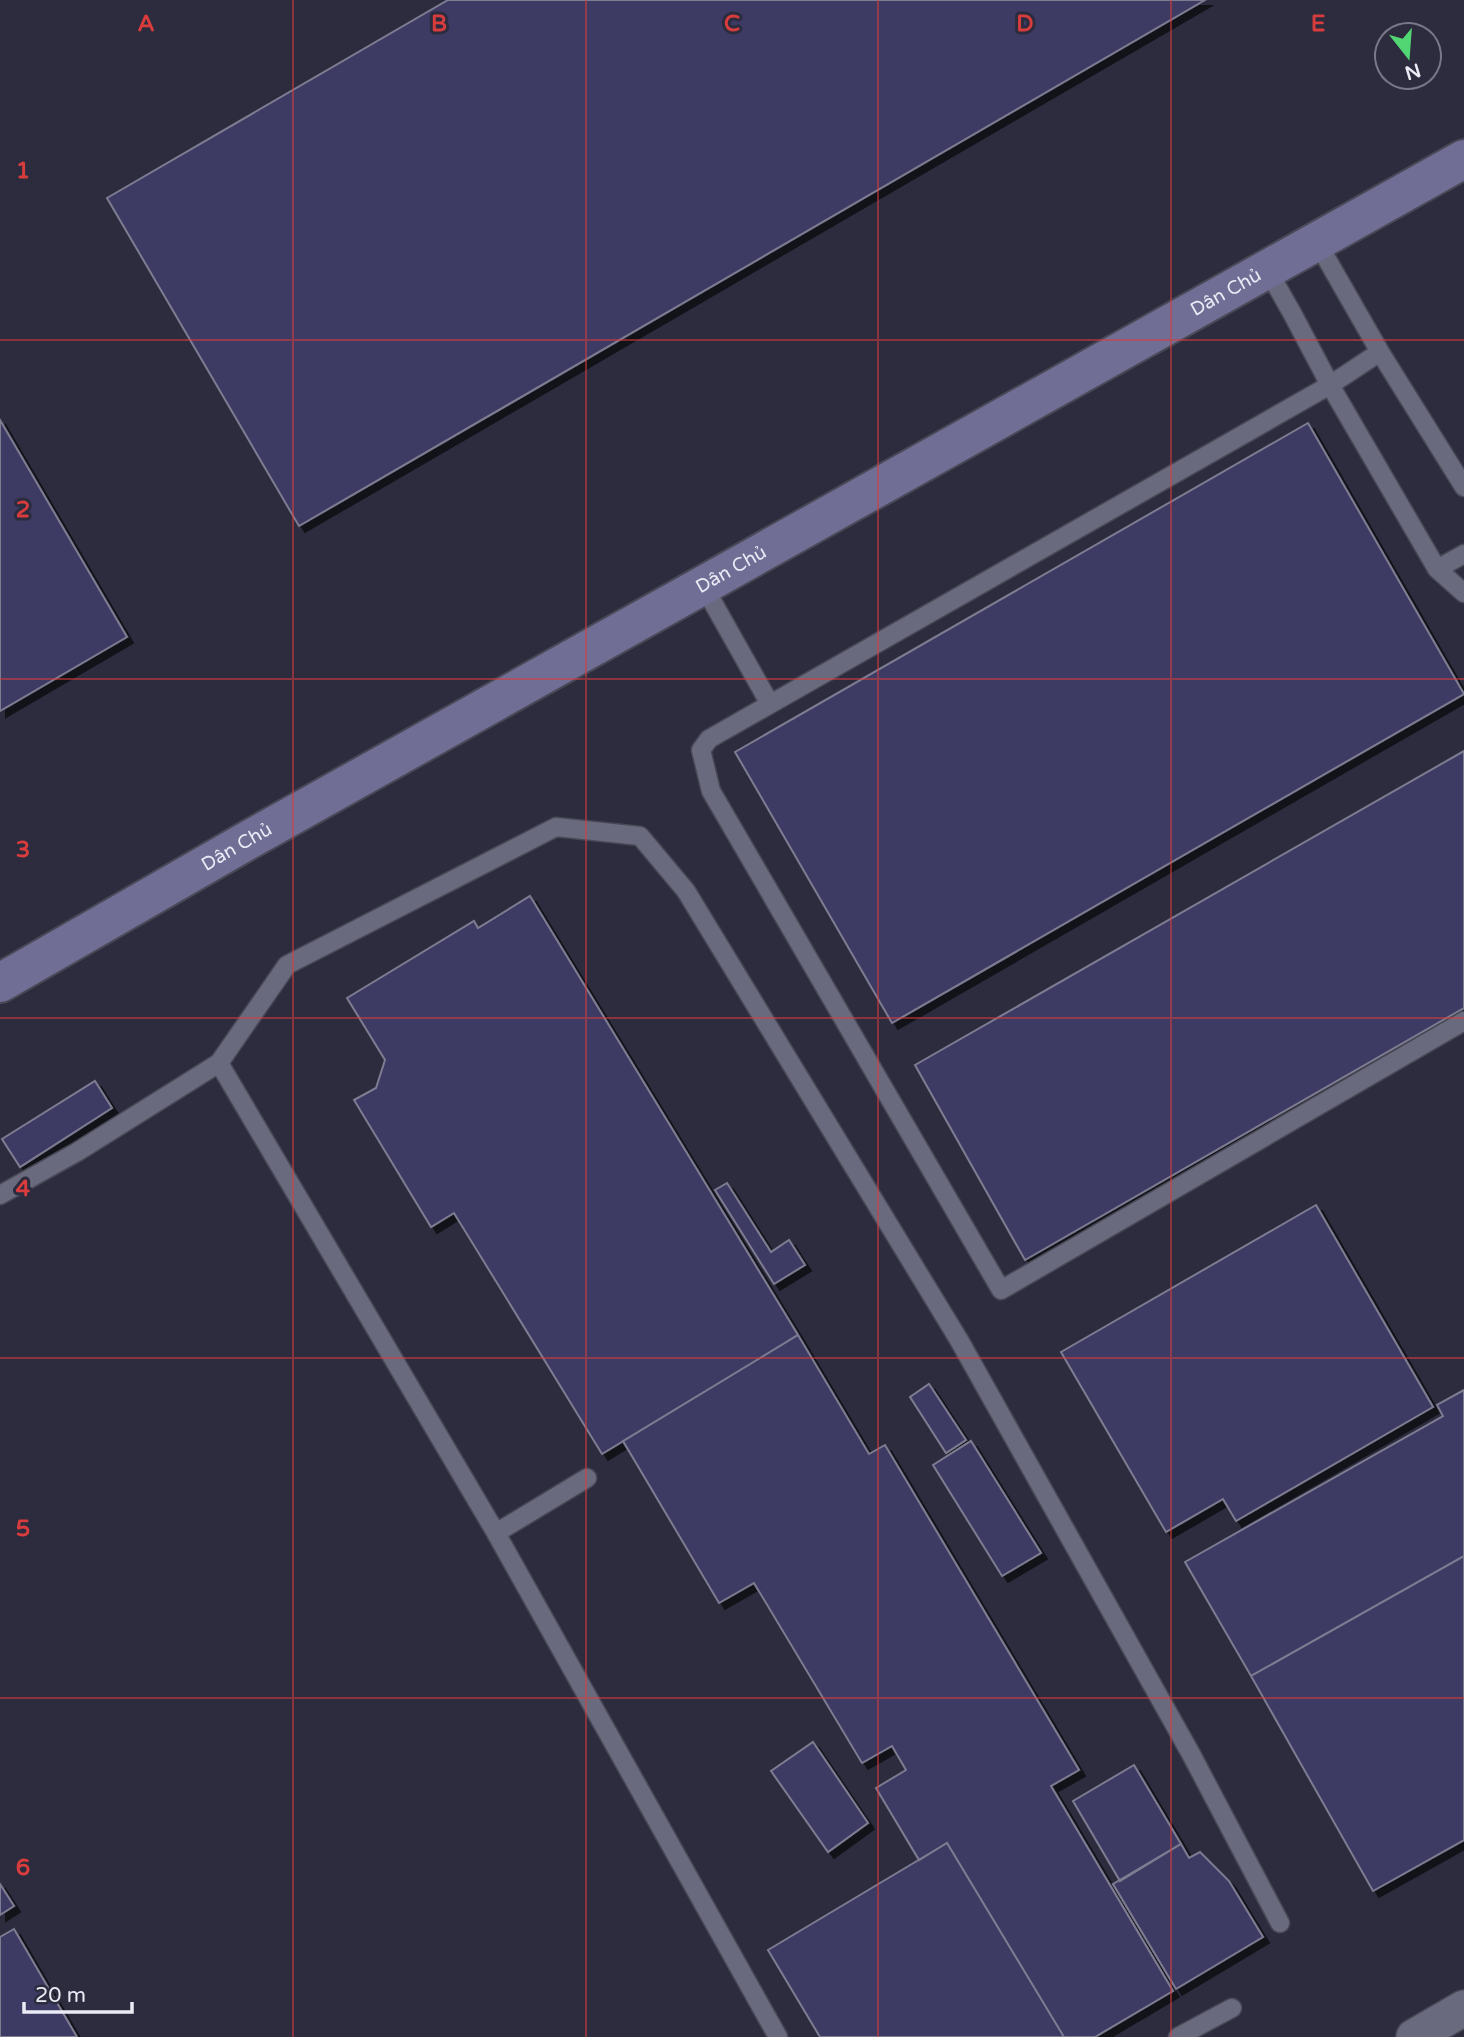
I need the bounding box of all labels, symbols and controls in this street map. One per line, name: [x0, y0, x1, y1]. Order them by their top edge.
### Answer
text: A: [137, 10, 155, 38]
text: B: [431, 10, 447, 38]
text: C: [724, 10, 740, 38]
text: D: [1016, 10, 1034, 38]
text: E: [1311, 10, 1325, 38]
north arrow: [1373, 21, 1443, 91]
text: N: [1402, 59, 1423, 84]
text: 1: [16, 157, 30, 185]
street label: Dân Chủ: [1187, 264, 1265, 321]
text: 2: [16, 496, 30, 524]
street label: Dân Chủ: [692, 541, 770, 598]
street label: Dân Chủ: [198, 818, 276, 876]
text: 3: [16, 836, 30, 864]
text: 4: [16, 1175, 31, 1203]
text: 5: [16, 1515, 30, 1543]
text: 6: [16, 1854, 30, 1882]
scale bar: [24, 1970, 133, 2014]
text: 20 m: [35, 1983, 86, 2008]

